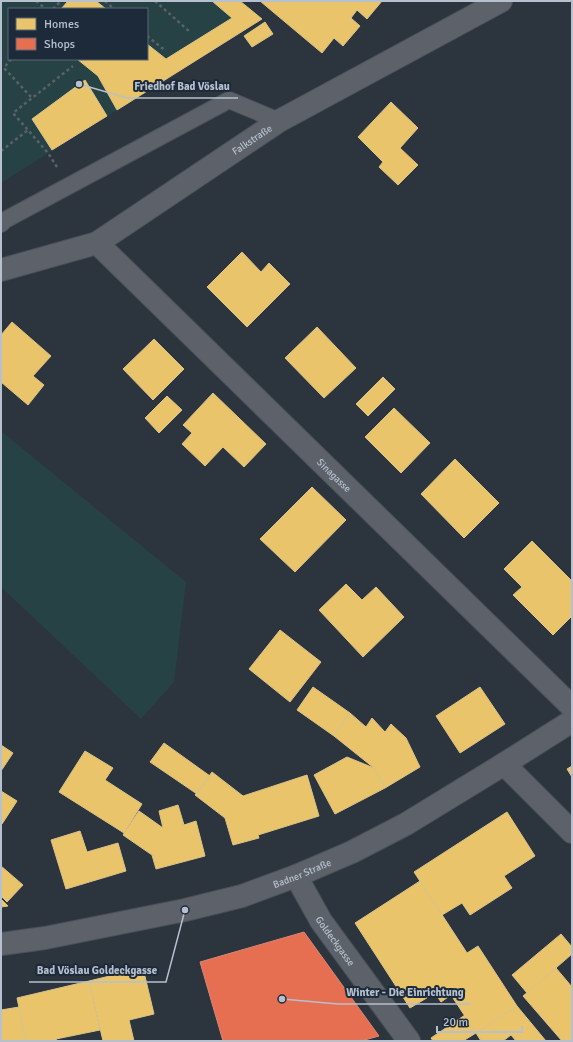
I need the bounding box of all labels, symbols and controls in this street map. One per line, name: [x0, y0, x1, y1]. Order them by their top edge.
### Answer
legend: [8, 8, 148, 60]
text: Homes: [44, 17, 79, 32]
text: Shops: [44, 37, 75, 52]
callout: Friedhof Bad Vöslau: [127, 75, 238, 98]
text: Friedhof Bad Vöslau: [134, 80, 230, 93]
street label: Falkstraße: [230, 122, 275, 158]
street label: Sinagasse: [314, 456, 353, 495]
street label: Badner Straße: [271, 857, 333, 891]
street label: Goldeckgasse: [313, 914, 357, 969]
callout: Bad Vöslau Goldeckgasse: [29, 959, 166, 982]
text: Bad Vöslau Goldeckgasse: [37, 964, 158, 977]
callout: Winter - Die Einrichtung: [338, 981, 471, 1004]
text: Winter - Die Einrichtung: [346, 986, 464, 999]
scale bar: [437, 1008, 522, 1034]
text: 20 m: [443, 1015, 468, 1030]

